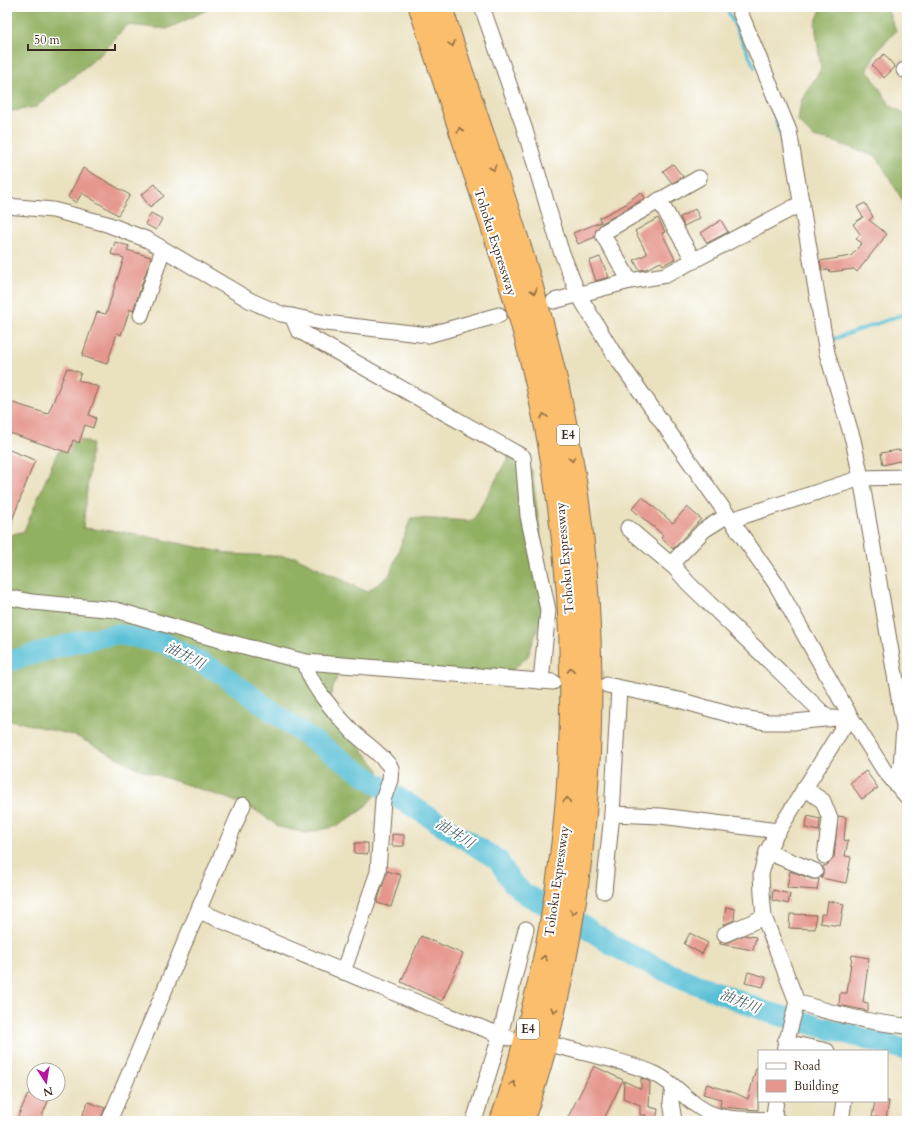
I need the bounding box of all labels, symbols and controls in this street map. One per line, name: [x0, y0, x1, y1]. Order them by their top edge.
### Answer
scale bar: [28, 26, 115, 52]
text: 50 m: [34, 32, 61, 48]
one-way arrow: [447, 41, 456, 48]
one-way arrow: [456, 127, 465, 134]
one-way arrow: [488, 164, 497, 171]
street label: Tohoku Expressway: [469, 186, 521, 298]
one-way arrow: [529, 288, 537, 295]
one-way arrow: [540, 413, 548, 419]
road number: E4: [557, 425, 579, 445]
one-way arrow: [567, 456, 576, 462]
street label: Tohoku Expressway: [551, 501, 579, 614]
water label: 油井川: [162, 637, 210, 674]
one-way arrow: [567, 667, 575, 673]
one-way arrow: [562, 797, 571, 803]
water label: 油井川: [432, 814, 479, 854]
street label: Tohoku Expressway: [540, 824, 574, 938]
one-way arrow: [569, 909, 578, 915]
one-way arrow: [540, 955, 548, 961]
water label: 油井川: [717, 985, 765, 1019]
one-way arrow: [550, 1006, 559, 1013]
road number: E4: [517, 1019, 539, 1039]
legend: [758, 1050, 888, 1102]
text: Road: [794, 1058, 821, 1074]
north arrow: [26, 1062, 66, 1102]
text: Building: [794, 1078, 839, 1094]
one-way arrow: [508, 1081, 517, 1088]
text: N: [41, 1083, 54, 1100]

